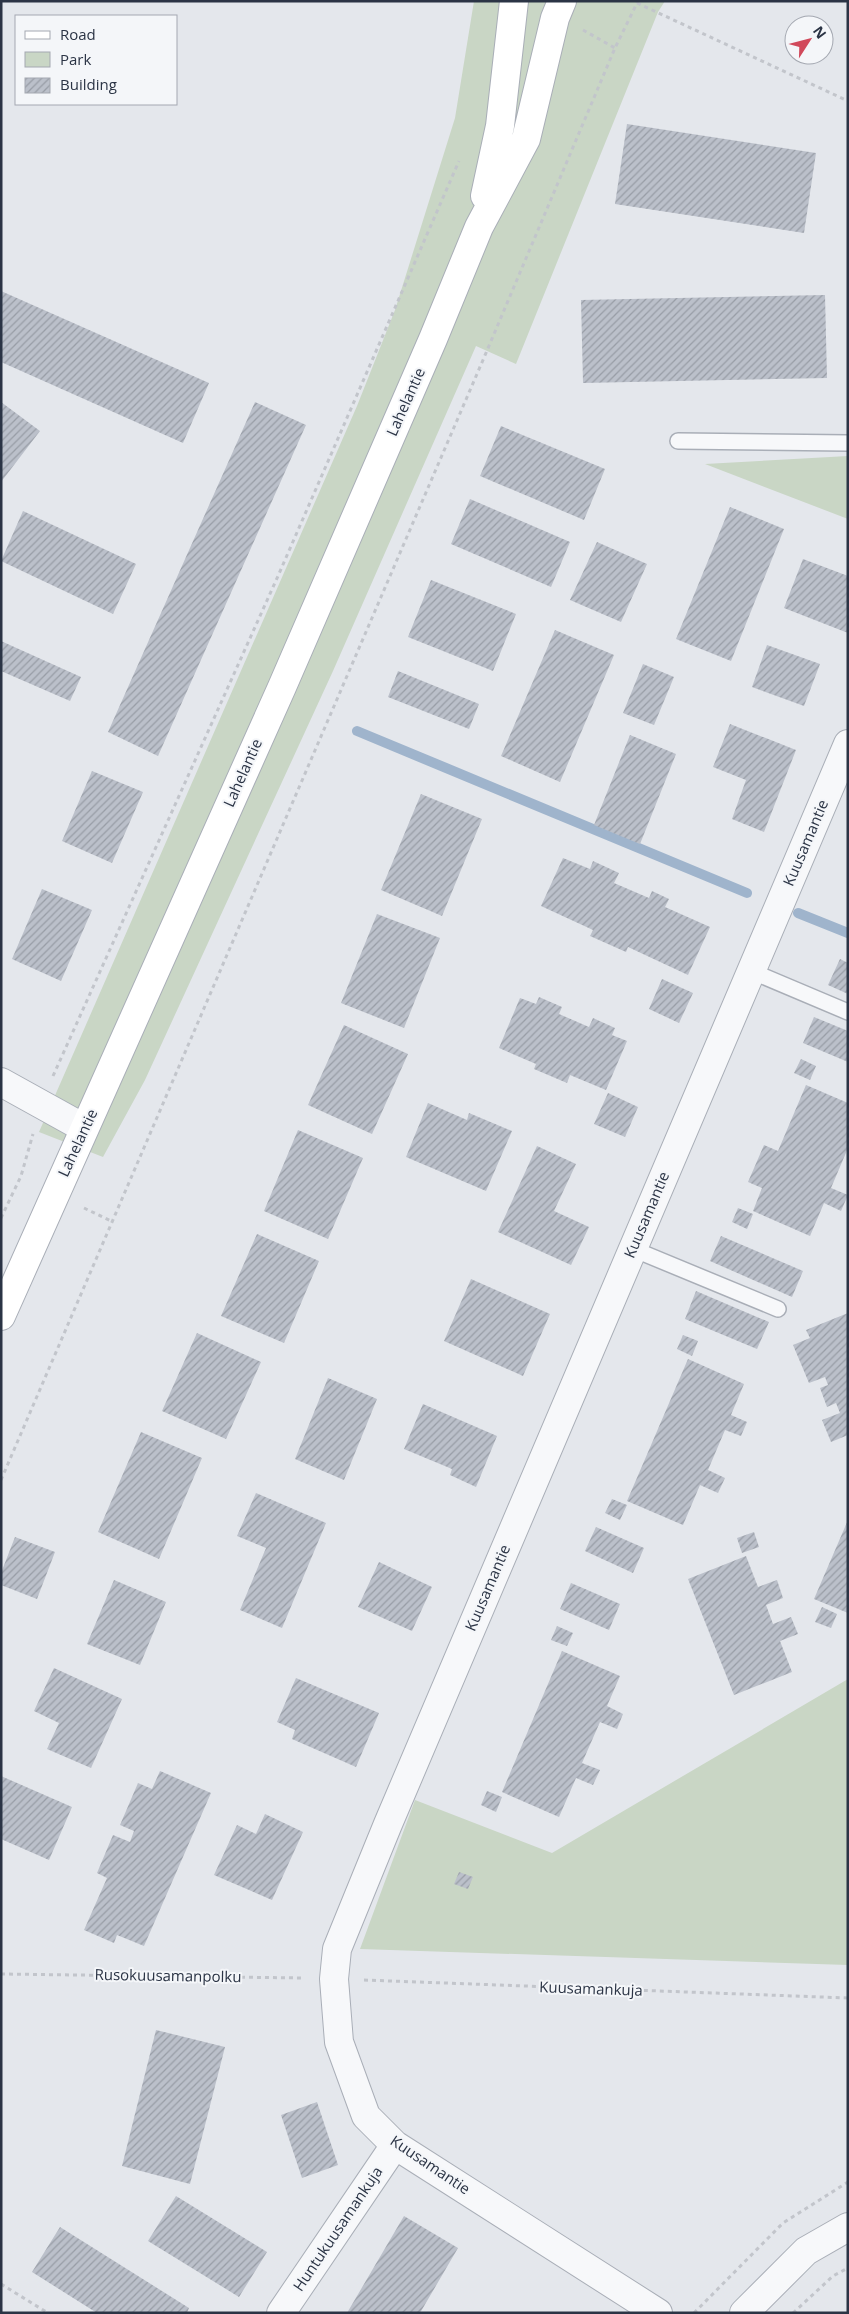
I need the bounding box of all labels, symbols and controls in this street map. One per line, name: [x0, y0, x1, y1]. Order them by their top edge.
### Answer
legend: [15, 15, 178, 105]
north arrow: [784, 15, 834, 65]
text: N: [809, 22, 831, 42]
text: Road: [60, 24, 96, 44]
text: Park: [60, 49, 91, 69]
text: Building: [60, 74, 117, 94]
street label: Lahelantie: [381, 364, 429, 439]
street label: Lahelantie: [218, 735, 266, 810]
street label: Kuusamantie: [778, 796, 832, 889]
street label: Lahelantie: [53, 1105, 102, 1180]
street label: Kuusamantie: [619, 1168, 673, 1261]
street label: Kuusamantie: [460, 1541, 514, 1634]
street label: Rusokuusamanpolku: [94, 1964, 242, 1986]
street label: Kuusamankuja: [539, 1976, 643, 2000]
street label: Kuusamantie: [387, 2130, 474, 2198]
street label: Huntukuusamankuja: [288, 2162, 386, 2295]

